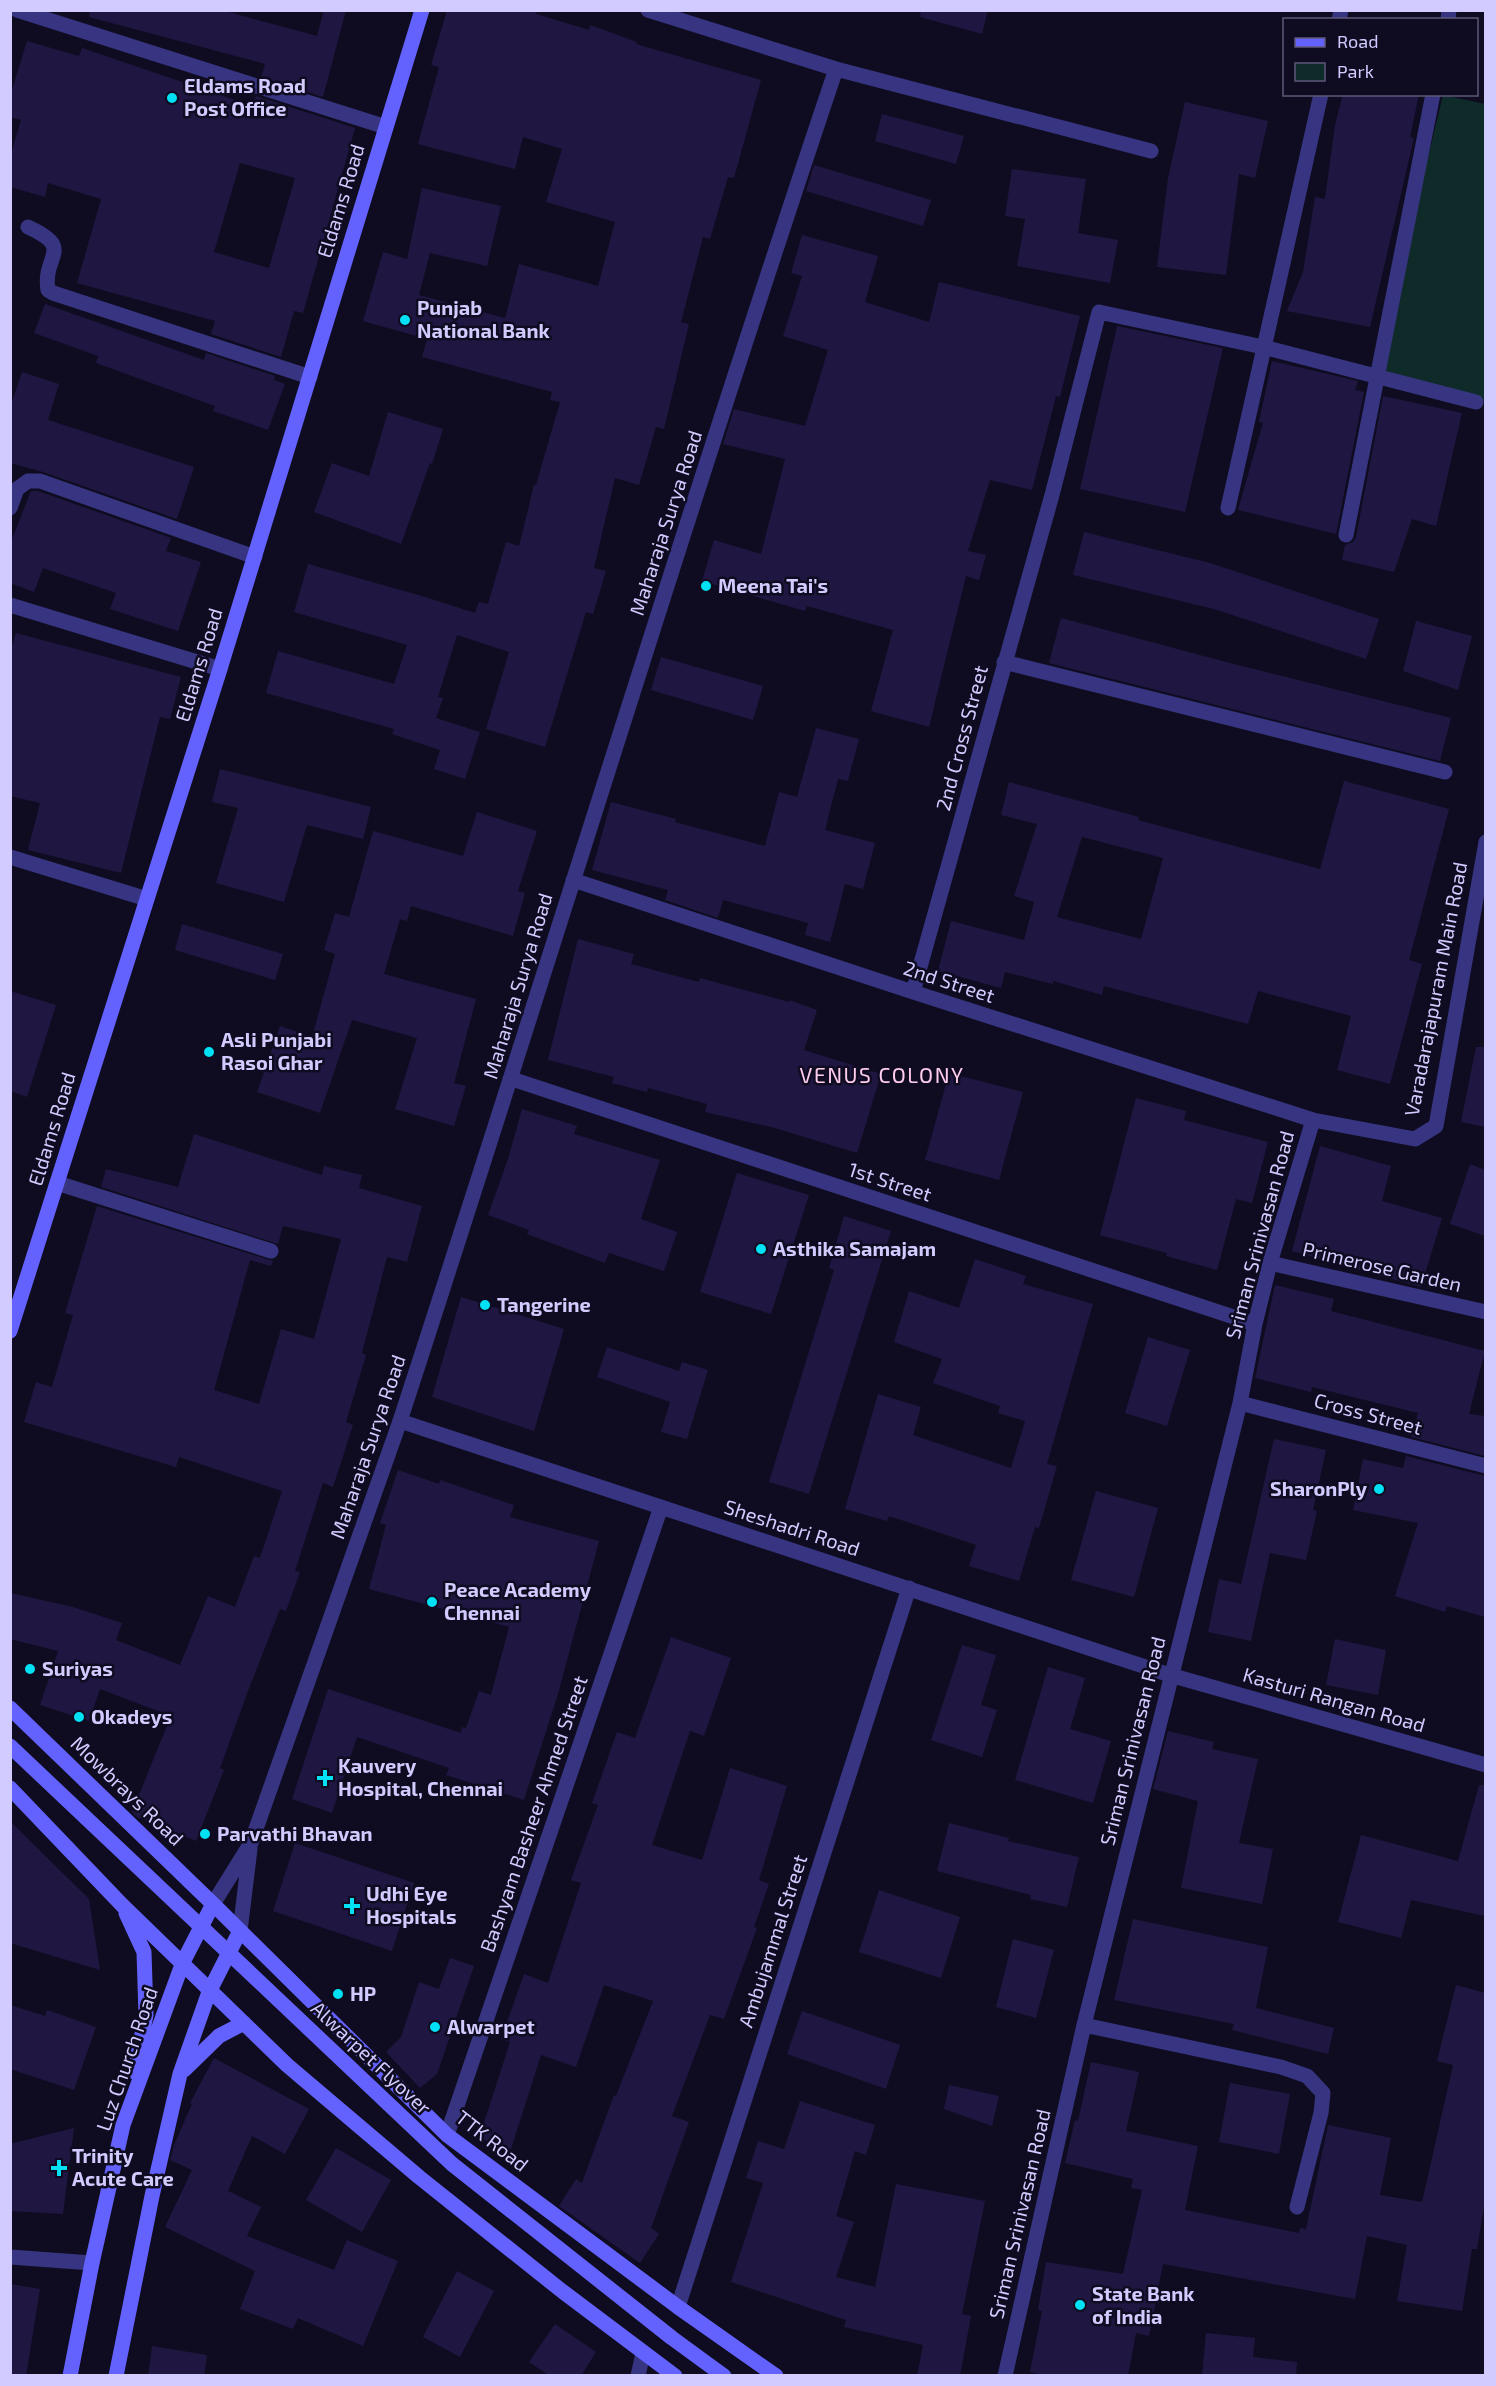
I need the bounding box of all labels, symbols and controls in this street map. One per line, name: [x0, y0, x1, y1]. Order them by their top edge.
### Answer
legend: [1283, 18, 1478, 96]
text: Road: [1337, 30, 1378, 52]
text: Park: [1337, 60, 1374, 82]
place label: Eldams Road Post Office: [184, 73, 306, 120]
marker: Eldams Road Post Office: [165, 91, 179, 105]
street label: Eldams Road: [311, 141, 369, 261]
place label: Punjab National Bank: [417, 295, 550, 342]
marker: Punjab National Bank: [398, 313, 412, 327]
street label: Maharaja Surya Road: [624, 427, 706, 618]
place label: Meena Tai's: [718, 573, 828, 597]
marker: Meena Tai's: [699, 579, 713, 593]
street label: Eldams Road: [169, 605, 227, 725]
street label: 2nd Cross Street: [930, 662, 992, 813]
street label: Varadarajapuram Main Road: [1399, 860, 1471, 1118]
street label: Maharaja Surya Road: [477, 890, 557, 1082]
street label: 2nd Street: [901, 955, 998, 1007]
place label: Asli Punjabi Rasoi Ghar: [221, 1027, 332, 1074]
marker: Asli Punjabi Rasoi Ghar: [202, 1045, 216, 1059]
district label: VENUS COLONY: [800, 1062, 964, 1087]
street label: Eldams Road: [22, 1069, 80, 1189]
street label: Sriman Srinivasan Road: [1220, 1128, 1298, 1341]
street label: 1st Street: [846, 1156, 935, 1206]
place label: Asthika Samajam: [773, 1236, 936, 1260]
street label: Primerose Garden: [1300, 1236, 1464, 1296]
marker: Asthika Samajam: [754, 1242, 768, 1256]
place label: Tangerine: [497, 1292, 591, 1316]
marker: Tangerine: [478, 1298, 492, 1312]
street label: Maharaja Surya Road: [324, 1351, 410, 1542]
street label: Cross Street: [1312, 1387, 1425, 1439]
place label: SharonPly: [1270, 1476, 1368, 1501]
marker: SharonPly: [1372, 1482, 1386, 1496]
street label: Sheshadri Road: [721, 1494, 863, 1560]
place label: Peace Academy Chennai: [444, 1577, 592, 1624]
marker: Peace Academy Chennai: [425, 1595, 439, 1609]
street label: Sriman Srinivasan Road: [1094, 1634, 1170, 1848]
place label: Suriyas: [42, 1656, 113, 1681]
marker: Suriyas: [23, 1662, 37, 1676]
street label: Kasturi Rangan Road: [1240, 1662, 1428, 1737]
street label: Bashyam Basheer Ahmed Street: [474, 1672, 592, 1955]
place label: Okadeys: [91, 1704, 172, 1729]
marker: Okadeys: [72, 1710, 86, 1724]
street label: Mowbrays Road: [66, 1731, 189, 1850]
place label: Kauvery Hospital, Chennai: [338, 1753, 503, 1800]
marker: Kauvery Hospital, Chennai: [316, 1769, 334, 1787]
place label: Parvathi Bhavan: [217, 1821, 373, 1845]
marker: Parvathi Bhavan: [198, 1827, 212, 1841]
street label: Ambujammal Street: [733, 1851, 811, 2030]
place label: Udhi Eye Hospitals: [366, 1881, 457, 1928]
marker: Udhi Eye Hospitals: [343, 1897, 361, 1915]
place label: HP: [350, 1981, 376, 2005]
street label: Luz Church Road: [90, 1984, 162, 2134]
marker: HP: [331, 1987, 345, 2001]
street label: Alwarpet Flyover: [307, 1996, 437, 2119]
place label: Alwarpet: [447, 2014, 535, 2038]
marker: Alwarpet: [428, 2020, 442, 2034]
street label: TTK Road: [452, 2104, 534, 2176]
street label: Sriman Srinivasan Road: [983, 2107, 1055, 2321]
place label: Trinity Acute Care: [72, 2143, 174, 2190]
marker: Trinity Acute Care: [50, 2159, 68, 2177]
place label: State Bank of India: [1092, 2281, 1195, 2328]
marker: State Bank of India: [1073, 2298, 1087, 2312]

